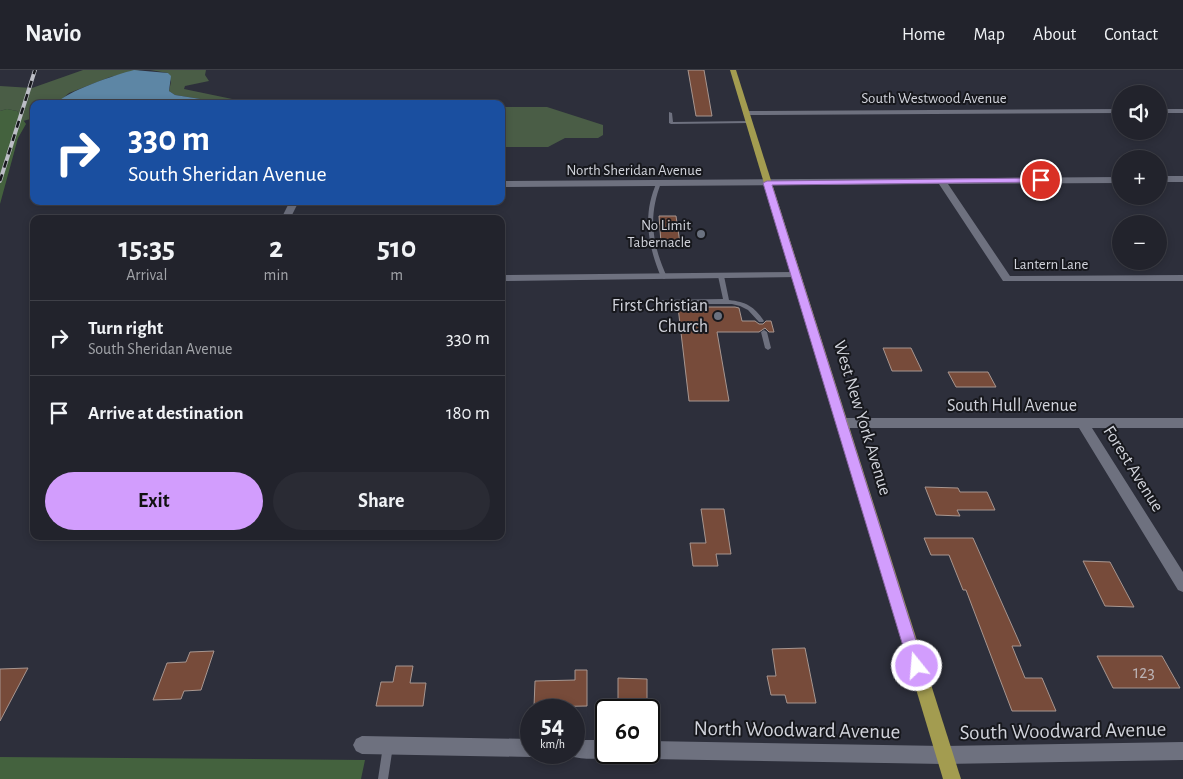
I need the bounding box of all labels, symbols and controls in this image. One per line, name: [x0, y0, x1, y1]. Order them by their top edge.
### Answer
text: Navio: [25, 22, 81, 46]
text: Home: [902, 26, 945, 44]
text: Map: [973, 26, 1005, 44]
text: About: [1033, 26, 1076, 44]
text: Contact: [1104, 26, 1158, 44]
map controls: [1112, 85, 1167, 270]
button: sound: [1112, 85, 1167, 140]
street label: South Westwood Avenue: [861, 91, 1007, 106]
icon: right: [45, 120, 110, 185]
text: 330 m: [128, 122, 210, 157]
button: +: [1112, 150, 1167, 205]
pin: [1020, 159, 1062, 201]
text: South Sheridan Avenue: [128, 163, 327, 185]
street label: North Sheridan Avenue: [566, 163, 702, 178]
icon: arrive: [1027, 166, 1055, 194]
button: −: [1112, 215, 1167, 270]
place label: No Limit Tabernacle: [627, 218, 691, 250]
marker: No Limit Tabernacle: [695, 228, 707, 240]
text: 15:35: [119, 233, 175, 263]
text: 2: [269, 233, 283, 263]
text: 510: [377, 233, 416, 263]
street label: Lantern Lane: [1014, 257, 1089, 272]
text: Arrival: [126, 267, 167, 283]
text: min: [264, 267, 289, 283]
text: m: [390, 267, 403, 283]
place label: First Christian Church: [612, 297, 708, 336]
marker: First Christian Church: [712, 310, 724, 322]
text: Turn right: [88, 319, 163, 338]
icon: right: [45, 324, 73, 352]
text: 330 m: [446, 329, 490, 348]
street label: West New York Avenue: [830, 338, 894, 498]
text: South Sheridan Avenue: [88, 341, 233, 357]
street label: South Hull Avenue: [947, 397, 1077, 415]
icon: arrive: [45, 399, 73, 427]
text: Arrive at destination: [88, 404, 244, 423]
text: 180 m: [446, 404, 490, 423]
street label: Forest Avenue: [1099, 423, 1167, 515]
button: Exit: [45, 472, 263, 530]
button: Share: [273, 472, 490, 530]
position arrow: [890, 639, 942, 691]
house number: 123: [1133, 664, 1155, 682]
speed limit sign: 60: [595, 699, 660, 764]
text: 54: [541, 713, 564, 738]
street label: North Woodward Avenue: [693, 718, 901, 742]
street label: South Woodward Avenue: [960, 719, 1166, 743]
text: km/h: [540, 738, 565, 750]

